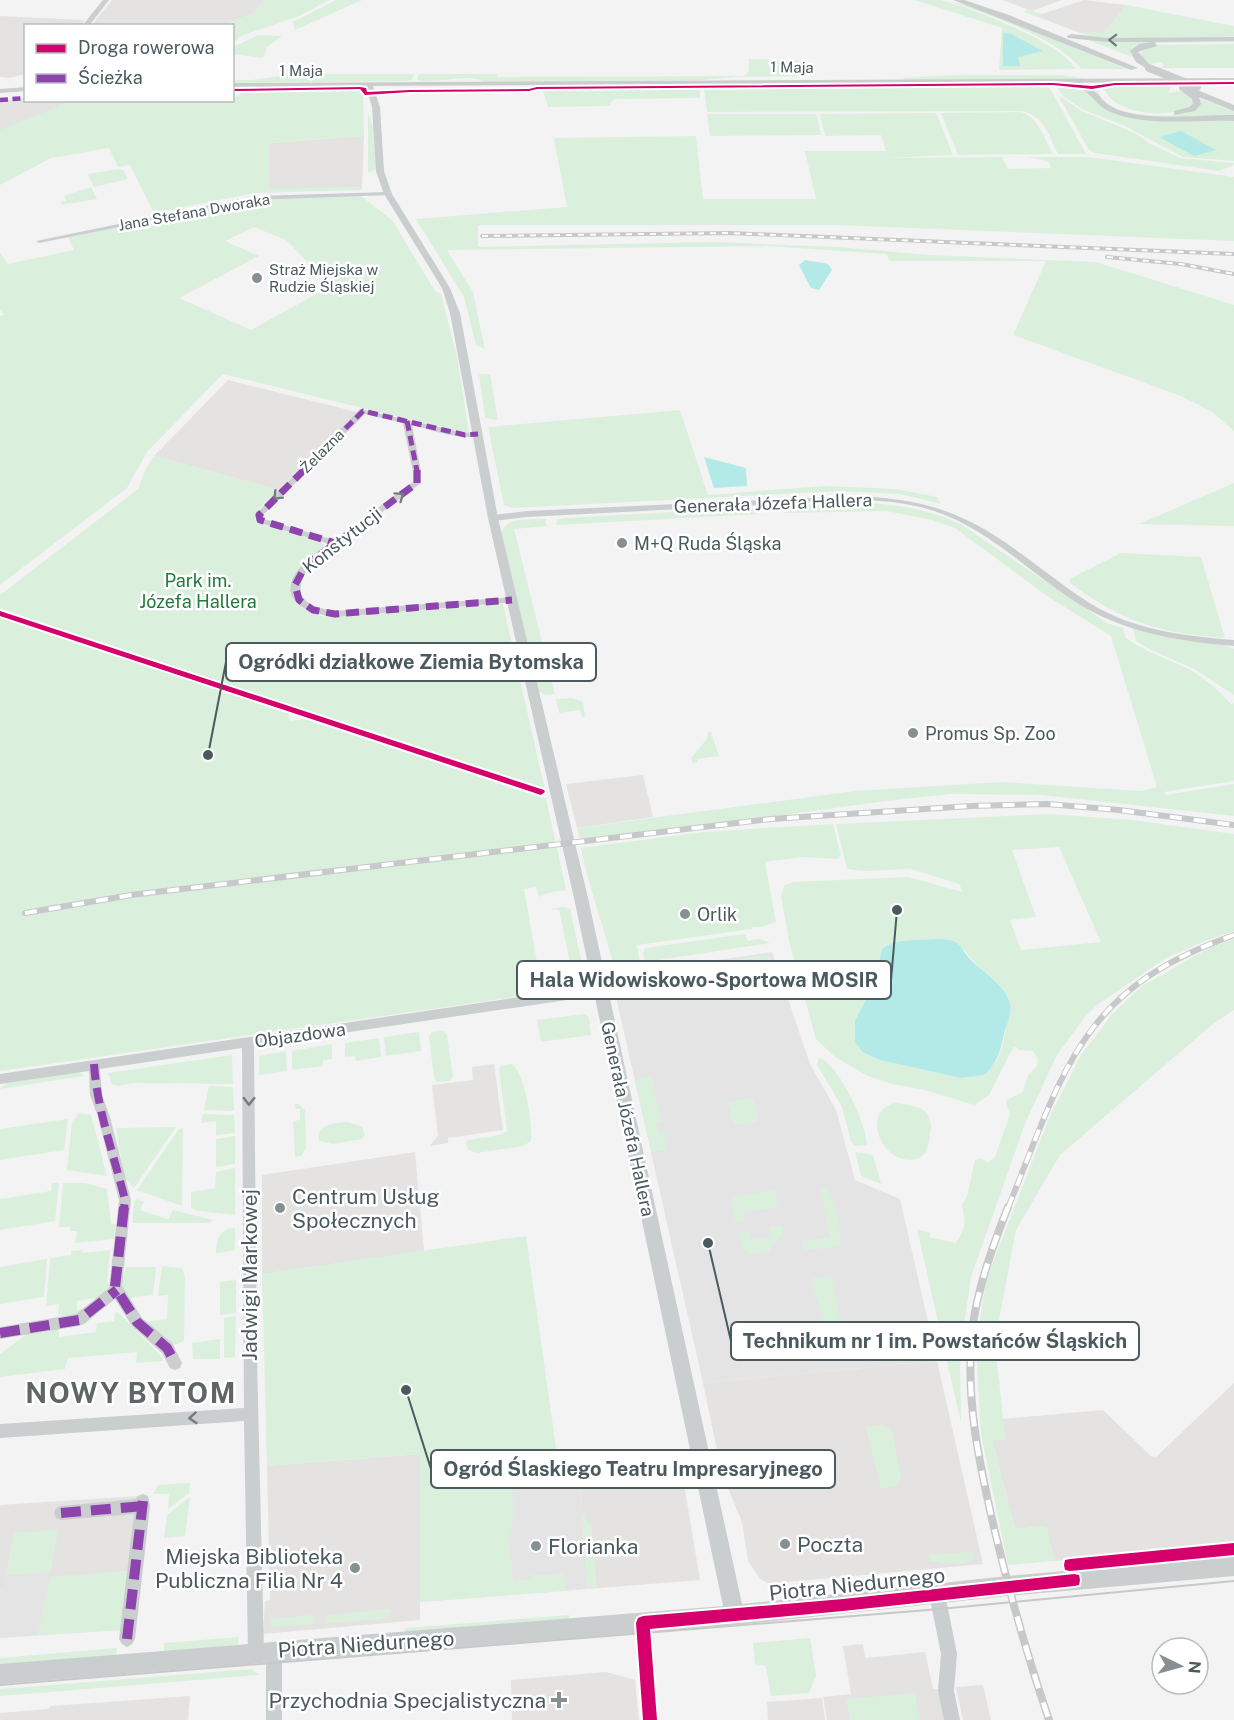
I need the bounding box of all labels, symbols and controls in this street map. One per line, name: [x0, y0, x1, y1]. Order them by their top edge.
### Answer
legend: [24, 24, 234, 102]
one-way arrow: [1108, 33, 1117, 46]
text: Droga rowerowa: [78, 37, 214, 58]
street label: 1 Maja: [770, 58, 814, 76]
street label: 1 Maja: [279, 62, 323, 79]
text: Ścieżka: [78, 66, 143, 88]
street label: Jana Stefana Dworaka: [117, 190, 271, 234]
place label: Straż Miejska w Rudzie Śląskiej: [269, 261, 378, 295]
marker: Straż Miejska w Rudzie Śląskiej: [250, 271, 264, 285]
street label: Żelazna: [296, 425, 347, 476]
one-way arrow: [273, 489, 284, 500]
street label: Generała Józefa Hallera: [673, 489, 873, 517]
one-way arrow: [393, 492, 404, 503]
street label: Konstytucji: [298, 503, 386, 577]
place label: M+Q Ruda Śląska: [634, 532, 782, 554]
marker: M+Q Ruda Śląska: [615, 536, 629, 550]
park label: Park im. Józefa Hallera: [139, 570, 257, 612]
callout: Ogródki działkowe Ziemia Bytomska: [226, 643, 596, 681]
text: Ogródki działkowe Ziemia Bytomska: [238, 650, 584, 674]
place label: Promus Sp. Zoo: [925, 723, 1056, 744]
marker: Promus Sp. Zoo: [906, 726, 920, 740]
place label: Orlik: [697, 904, 737, 925]
marker: Orlik: [678, 907, 692, 921]
callout: Hala Widowiskowo-Sportowa MOSIR: [517, 961, 891, 999]
text: Hala Widowiskowo-Sportowa MOSIR: [529, 968, 879, 992]
street label: Objazdowa: [253, 1018, 347, 1052]
street label: Generała Józefa Hallera: [597, 1020, 659, 1218]
one-way arrow: [243, 1096, 255, 1105]
place label: Centrum Usług Społecznych: [292, 1184, 440, 1233]
street label: Jadwigi Markowej: [237, 1189, 262, 1361]
marker: Centrum Usług Społecznych: [273, 1201, 287, 1215]
callout: Technikum nr 1 im. Powstańców Śląskich: [731, 1322, 1139, 1360]
text: Technikum nr 1 im. Powstańców Śląskich: [743, 1328, 1127, 1353]
district label: NOWY BYTOM: [25, 1376, 237, 1409]
one-way arrow: [188, 1411, 197, 1424]
callout: Ogród Ślaskiego Teatru Impresaryjnego: [431, 1450, 835, 1488]
text: Ogród Ślaskiego Teatru Impresaryjnego: [443, 1456, 823, 1481]
place label: Poczta: [797, 1532, 863, 1557]
place label: Florianka: [548, 1534, 638, 1559]
marker: Poczta: [778, 1537, 792, 1551]
marker: Florianka: [529, 1539, 543, 1553]
place label: Miejska Biblioteka Publiczna Filia Nr 4: [155, 1544, 343, 1593]
marker: Miejska Biblioteka Publiczna Filia Nr 4: [348, 1561, 362, 1575]
street label: Piotra Niedurnego: [768, 1562, 946, 1606]
street label: Piotra Niedurnego: [277, 1625, 455, 1663]
north arrow: [1150, 1636, 1210, 1696]
text: N: [1184, 1660, 1204, 1674]
place label: Przychodnia Specjalistyczna: [268, 1688, 546, 1713]
marker: Przychodnia Specjalistyczna: [550, 1691, 568, 1709]

